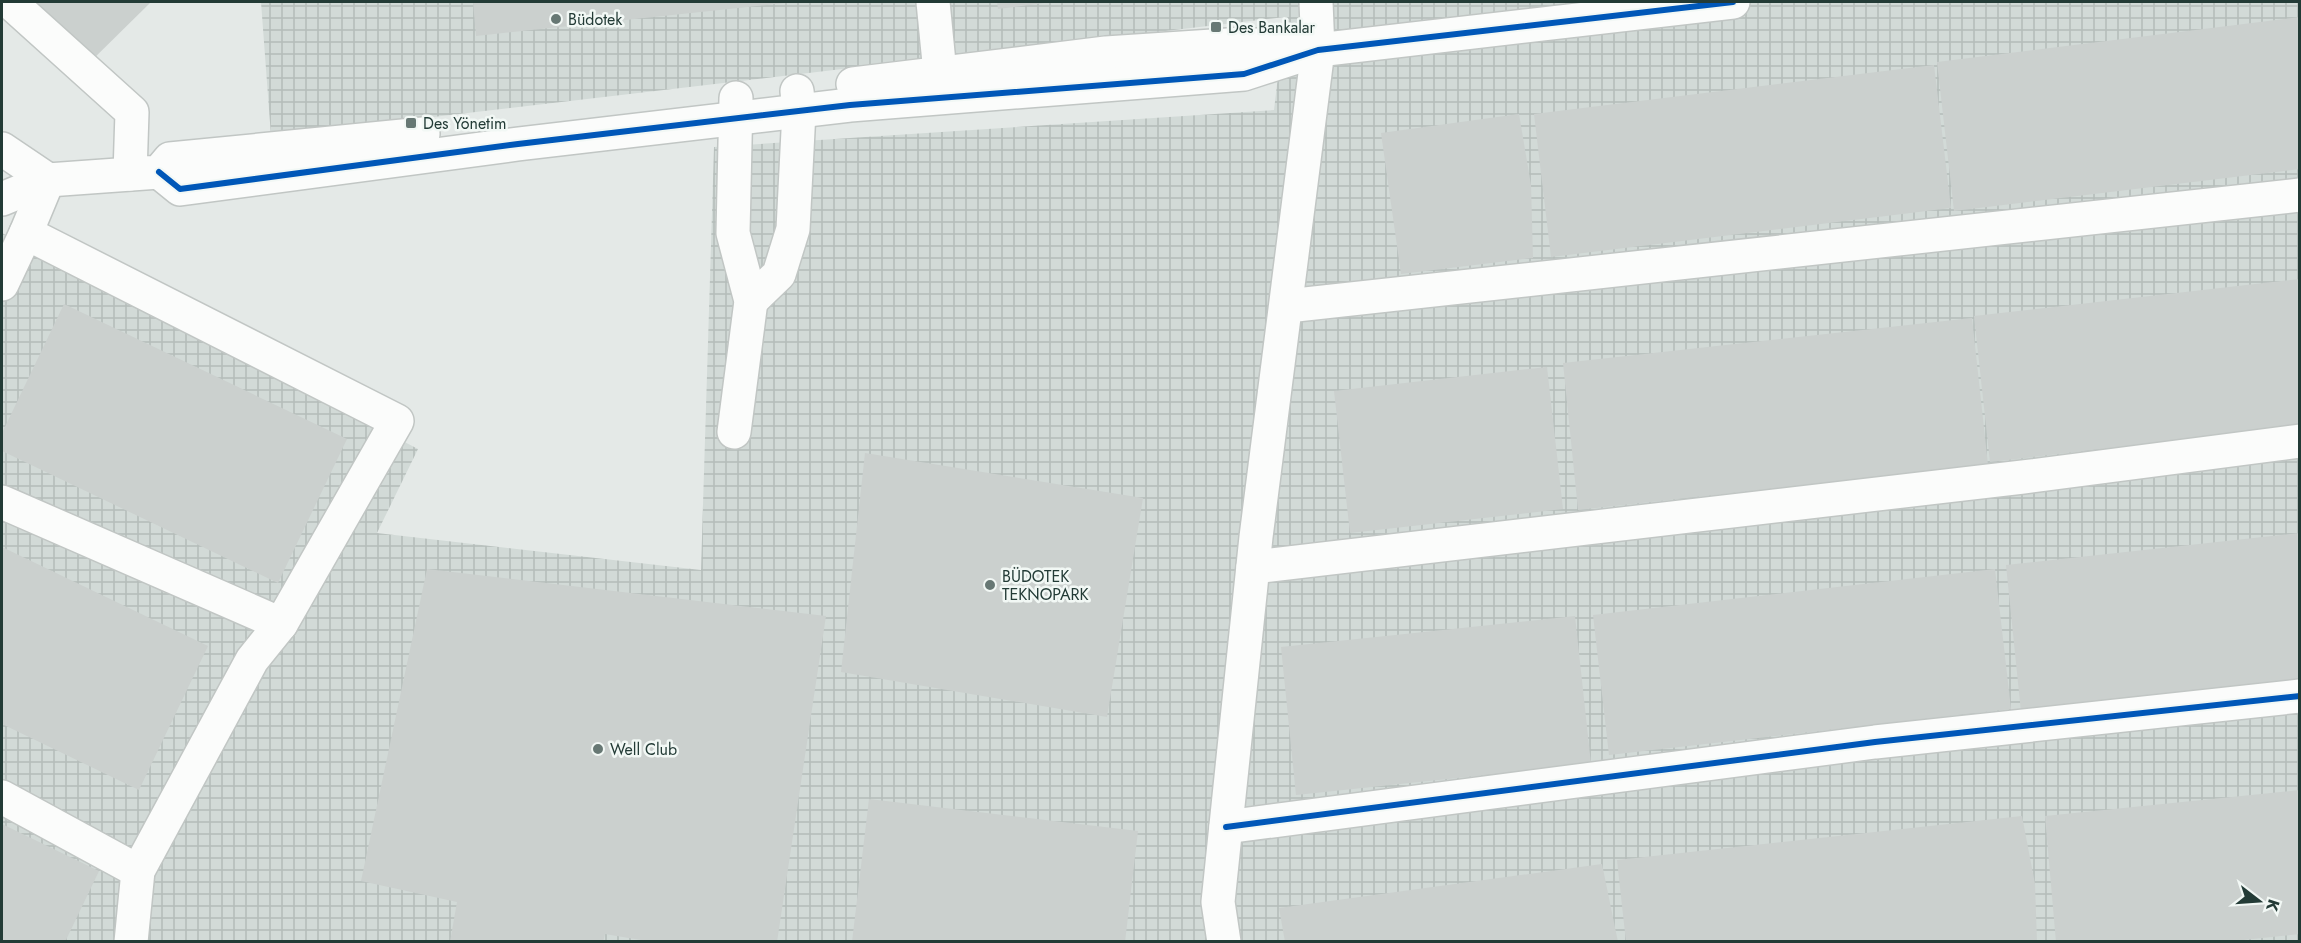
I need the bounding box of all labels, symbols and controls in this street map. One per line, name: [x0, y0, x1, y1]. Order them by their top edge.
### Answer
place label: Büdotek: [568, 8, 623, 31]
marker: Büdotek: [549, 12, 563, 26]
place label: Des Bankalar: [1228, 16, 1316, 39]
marker: Des Bankalar: [1209, 20, 1223, 34]
place label: Des Yönetim: [423, 112, 507, 135]
marker: Des Yönetim: [404, 116, 418, 130]
place label: BÜDOTEK TEKNOPARK: [1002, 565, 1089, 606]
marker: BÜDOTEK TEKNOPARK: [983, 578, 997, 592]
place label: Well Club: [610, 738, 677, 761]
marker: Well Club: [591, 742, 605, 756]
north arrow: [2229, 871, 2289, 931]
text: K: [2260, 897, 2285, 915]

